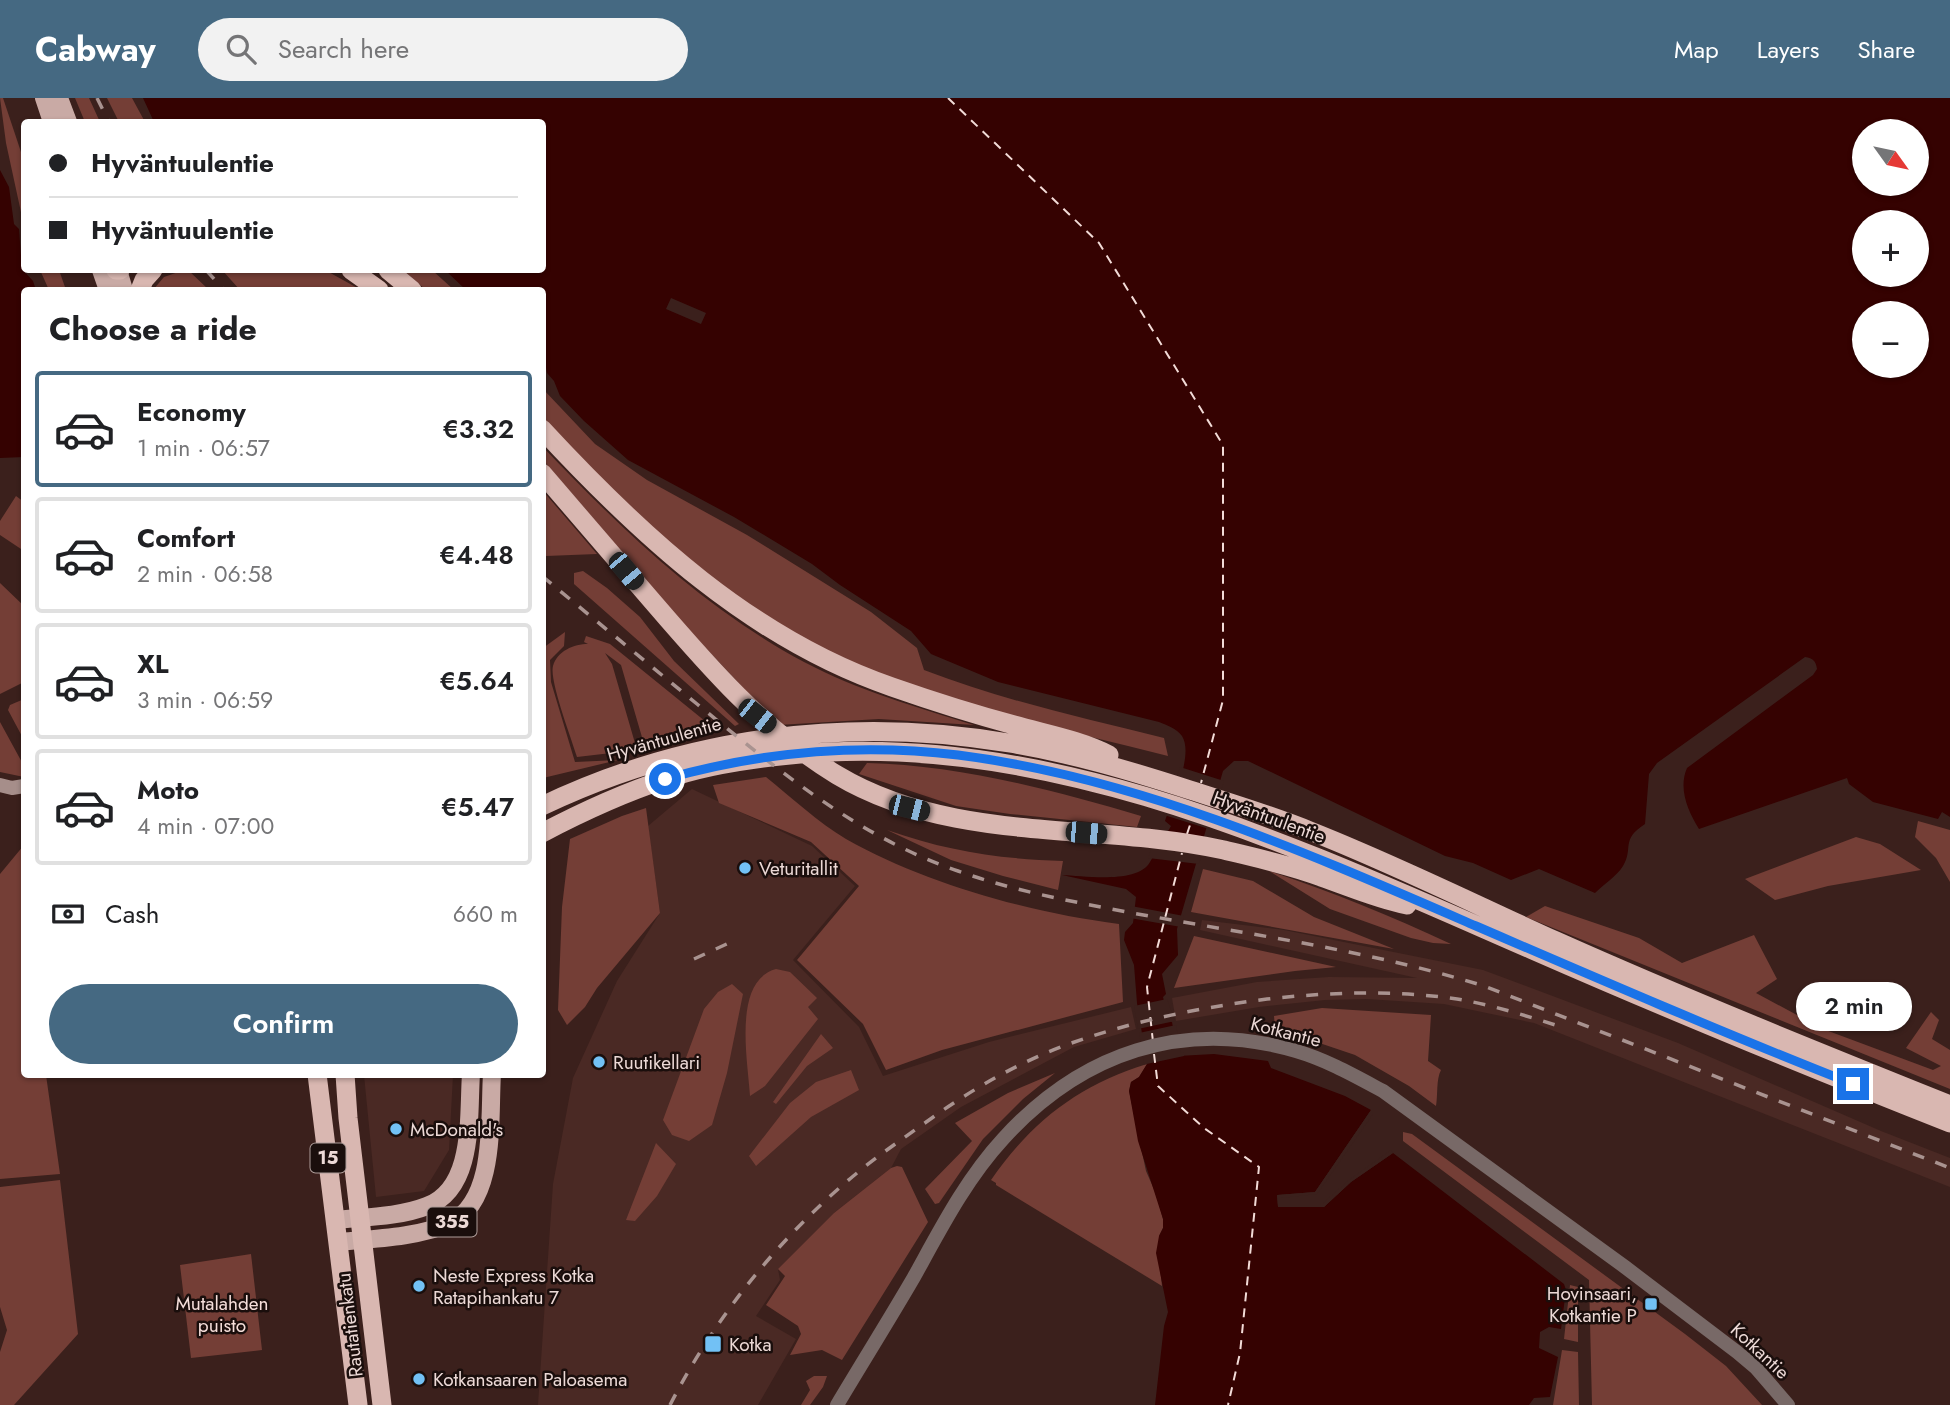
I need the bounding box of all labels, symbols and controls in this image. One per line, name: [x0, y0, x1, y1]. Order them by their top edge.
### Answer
search box: [198, 18, 688, 81]
text: Cabway: [35, 26, 156, 73]
icon: search: [222, 30, 260, 68]
text: Search here: [278, 30, 409, 68]
text: Map: [1674, 32, 1719, 67]
text: Layers: [1757, 32, 1819, 67]
text: Share: [1857, 32, 1915, 67]
north arrow: [1852, 119, 1928, 196]
map controls: [1852, 119, 1929, 378]
text: Hyväntuulentie: [91, 144, 274, 182]
button: +: [1852, 210, 1929, 287]
text: Hyväntuulentie: [91, 211, 274, 249]
button: −: [1852, 301, 1929, 378]
text: Choose a ride: [49, 306, 257, 352]
text: Economy: [137, 393, 246, 431]
icon: car: [53, 398, 116, 461]
text: €3.32: [442, 410, 514, 448]
text: 1 min · 06:57: [137, 431, 270, 465]
text: Comfort: [137, 519, 235, 557]
icon: car: [53, 524, 116, 587]
text: €4.48: [439, 536, 514, 574]
car: [605, 548, 648, 594]
text: 2 min · 06:58: [137, 557, 273, 591]
text: XL: [137, 645, 169, 683]
icon: car: [53, 650, 116, 713]
text: €5.64: [439, 662, 514, 700]
text: 3 min · 06:59: [137, 683, 273, 717]
car: [734, 695, 781, 737]
street label: Hyväntuulentie: [604, 710, 725, 768]
route start: [649, 763, 681, 795]
text: Moto: [137, 771, 199, 809]
icon: car: [53, 776, 116, 839]
street label: Hyväntuulentie: [1209, 784, 1329, 850]
text: €5.47: [441, 788, 514, 826]
car: [887, 793, 932, 823]
text: 4 min · 07:00: [137, 809, 274, 843]
car: [1065, 821, 1108, 845]
place label: Veturitallit: [759, 855, 838, 882]
marker: Veturitallit: [737, 860, 753, 876]
icon: cash: [49, 895, 87, 933]
text: Cash: [105, 895, 159, 933]
text: 660 m: [453, 897, 518, 931]
callout: 2 min: [1795, 982, 1911, 1032]
button: Confirm: [49, 984, 518, 1064]
text: 2 min: [1824, 989, 1884, 1023]
street label: Kotkantie: [1248, 1010, 1324, 1054]
place label: Ruutikellari: [613, 1049, 700, 1076]
marker: Ruutikellari: [591, 1054, 607, 1070]
route end: [1837, 1068, 1869, 1100]
place label: McDonald's: [410, 1116, 504, 1143]
marker: McDonald's: [388, 1121, 404, 1137]
road number: 15: [310, 1143, 346, 1172]
road number: 355: [428, 1208, 476, 1237]
place label: Neste Express Kotka Ratapihankatu 7: [433, 1262, 594, 1311]
street label: Rautatienkatu: [330, 1271, 370, 1379]
marker: Neste Express Kotka Ratapihankatu 7: [411, 1278, 427, 1294]
place label: Hovinsaari, Kotkantie P: [1547, 1280, 1637, 1329]
park label: Mutalahden puisto: [175, 1290, 269, 1339]
marker: Hovinsaari, Kotkantie P: [1643, 1296, 1659, 1312]
street label: Kotkantie: [1725, 1317, 1796, 1386]
place label: Kotka: [729, 1331, 772, 1358]
marker: Kotka: [703, 1334, 723, 1354]
place label: Kotkansaaren Paloasema: [433, 1366, 627, 1393]
marker: Kotkansaaren Paloasema: [411, 1371, 427, 1387]

